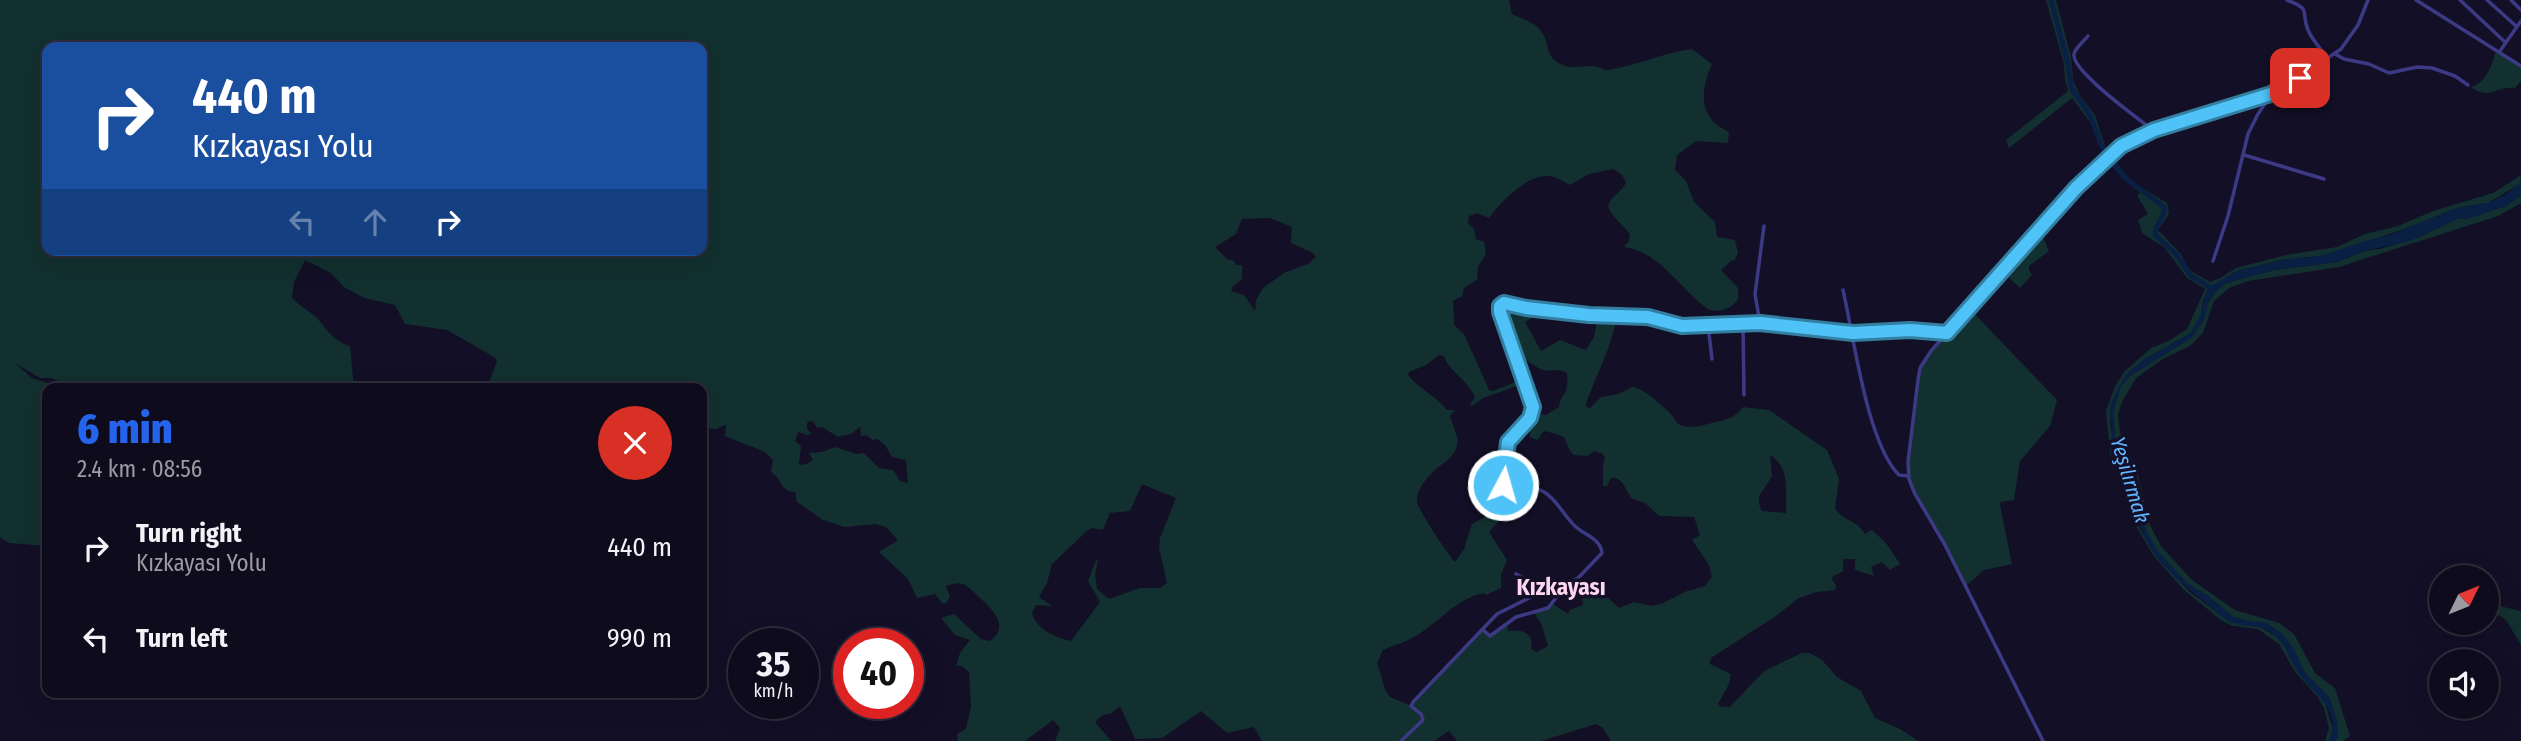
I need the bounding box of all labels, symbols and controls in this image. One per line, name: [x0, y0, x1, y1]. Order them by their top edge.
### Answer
pin: [2270, 48, 2330, 108]
icon: arrive: [2281, 59, 2319, 97]
text: 440 m: [192, 67, 317, 126]
icon: right: [77, 70, 168, 161]
text: Kızkayası Yolu: [192, 127, 374, 165]
icon: left: [283, 203, 321, 241]
icon: ahead: [356, 203, 394, 241]
icon: right: [429, 203, 467, 241]
text: 6 min: [77, 404, 173, 454]
button: close: [598, 406, 672, 480]
water label: Yeşilırmak: [2105, 434, 2155, 526]
position arrow: [1466, 448, 1540, 522]
text: 2.4 km · 08:56: [77, 455, 202, 483]
text: Turn right: [136, 518, 242, 549]
icon: right: [77, 529, 115, 567]
text: 440 m: [607, 532, 672, 563]
text: Kızkayası Yolu: [136, 549, 267, 577]
north arrow: [2429, 565, 2499, 635]
map controls: [2429, 565, 2499, 719]
district label: Kızkayası: [1516, 573, 1606, 601]
icon: left: [77, 620, 115, 658]
text: Turn left: [136, 623, 228, 654]
text: 990 m: [607, 623, 672, 654]
speed limit sign: 40: [833, 628, 924, 719]
text: 35: [757, 643, 790, 685]
button: sound: [2429, 649, 2499, 719]
text: km/h: [753, 680, 794, 702]

